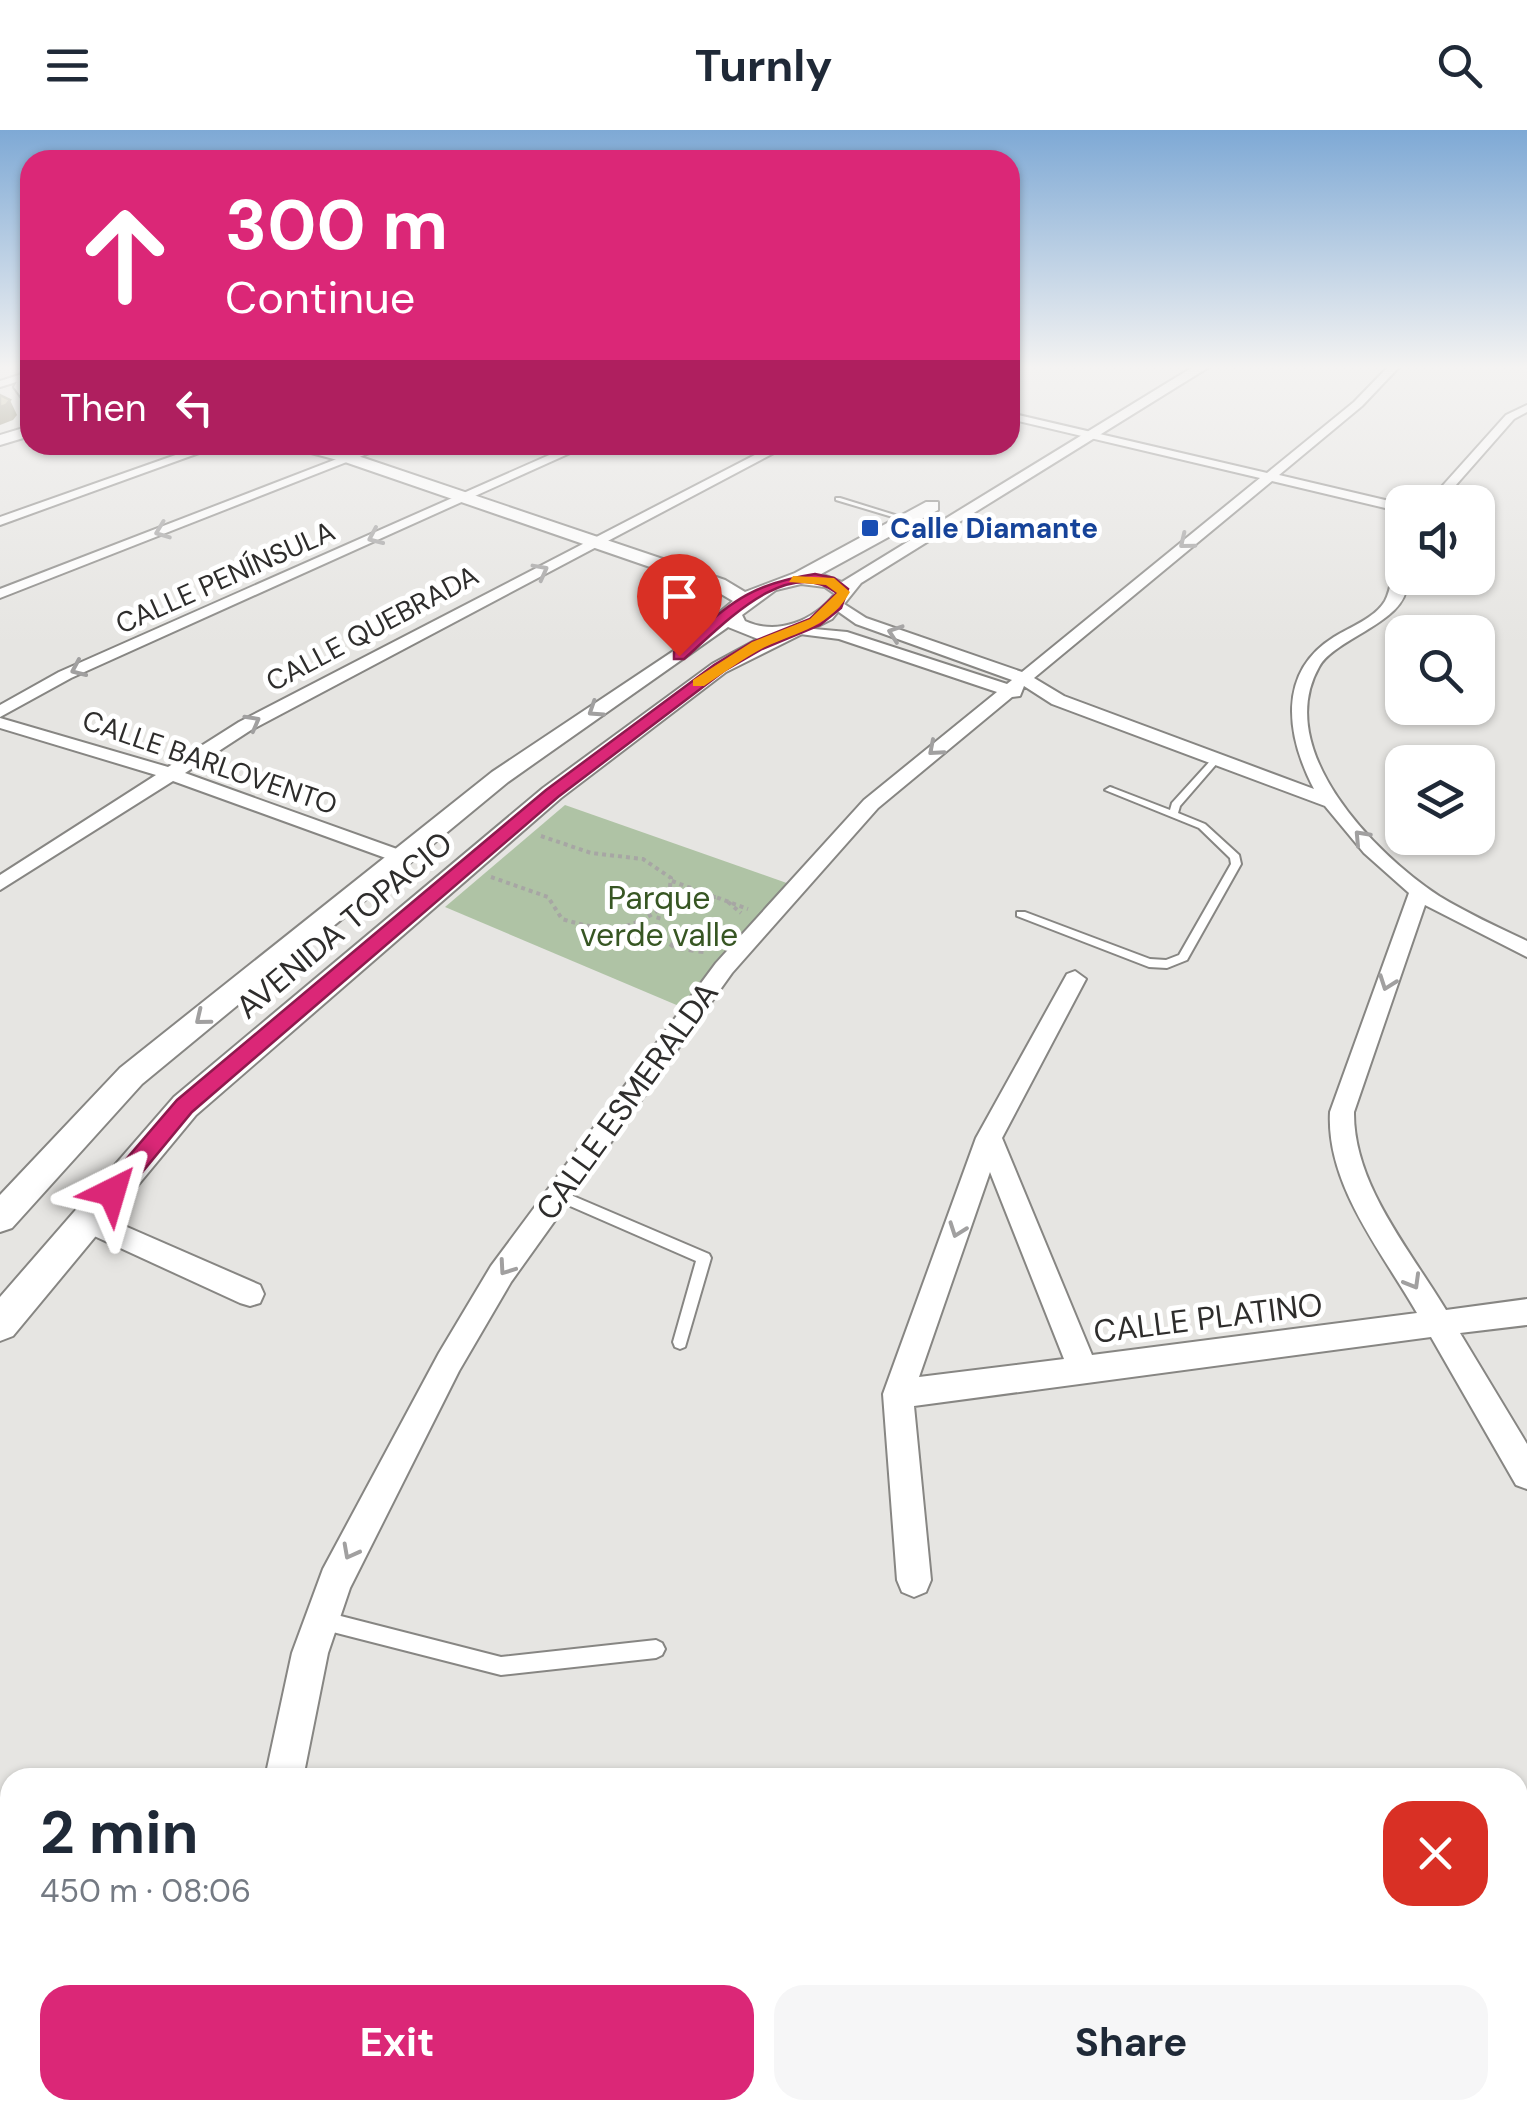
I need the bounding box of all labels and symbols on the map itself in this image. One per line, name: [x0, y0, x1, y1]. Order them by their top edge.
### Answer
place label: Calle Diamante: [890, 510, 1098, 547]
street label: CALLE PENÍNSULA: [110, 513, 341, 642]
marker: Calle Diamante: [859, 517, 881, 539]
one-way arrow: [155, 519, 172, 539]
one-way arrow: [367, 525, 385, 545]
one-way arrow: [1179, 530, 1197, 548]
pin: [637, 554, 722, 657]
street label: CALLE QUEBRADA: [260, 557, 485, 700]
one-way arrow: [531, 564, 549, 583]
one-way arrow: [888, 624, 905, 645]
one-way arrow: [70, 657, 88, 677]
one-way arrow: [588, 698, 606, 717]
street label: CALLE BARLOVENTO: [78, 702, 342, 823]
one-way arrow: [243, 714, 261, 734]
one-way arrow: [928, 738, 947, 756]
street label: AVENIDA TOPACIO: [227, 822, 461, 1028]
one-way arrow: [1355, 830, 1373, 848]
park label: Parque verde valle: [580, 877, 738, 956]
street label: CALLE ESMERALDA: [526, 974, 728, 1228]
one-way arrow: [1378, 974, 1399, 991]
one-way arrow: [195, 1006, 213, 1024]
position arrow: [60, 1140, 164, 1244]
one-way arrow: [948, 1220, 968, 1237]
one-way arrow: [500, 1256, 518, 1275]
one-way arrow: [1401, 1271, 1420, 1289]
street label: CALLE PLATINO: [1091, 1283, 1325, 1353]
one-way arrow: [342, 1542, 362, 1560]

